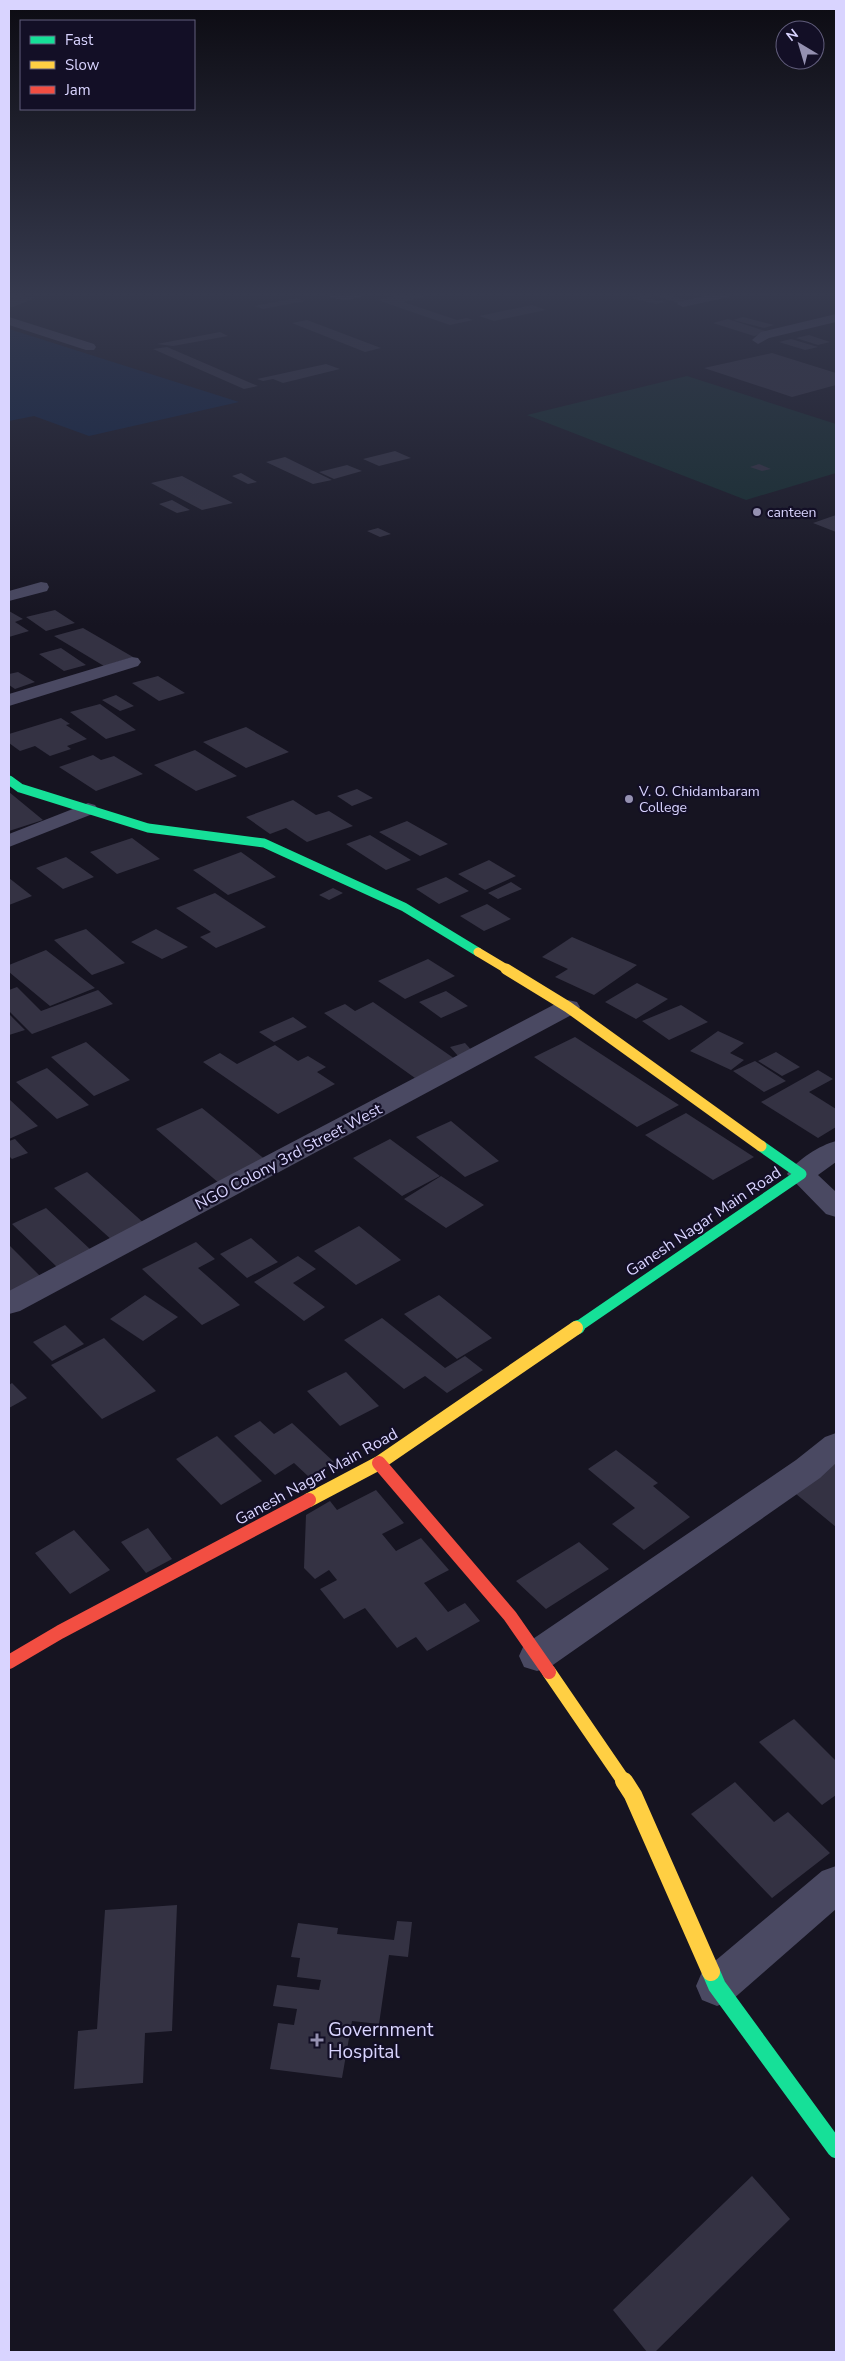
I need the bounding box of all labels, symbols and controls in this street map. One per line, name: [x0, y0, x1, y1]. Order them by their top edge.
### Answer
legend: [20, 20, 195, 110]
north arrow: [775, 20, 825, 70]
text: N: [782, 24, 802, 46]
text: Fast: [65, 30, 94, 50]
text: Slow: [65, 55, 100, 75]
text: Jam: [64, 80, 91, 100]
place label: canteen: [767, 503, 816, 522]
marker: canteen: [751, 506, 763, 518]
place label: V. O. Chidambaram College: [638, 782, 760, 817]
marker: V. O. Chidambaram College: [623, 793, 635, 805]
street label: NGO Colony 3rd Street West: [191, 1098, 386, 1216]
street label: Ganesh Nagar Main Road: [622, 1162, 786, 1282]
street label: Ganesh Nagar Main Road: [231, 1423, 402, 1531]
place label: Government Hospital: [328, 2017, 434, 2065]
marker: Government Hospital: [310, 2033, 324, 2047]

